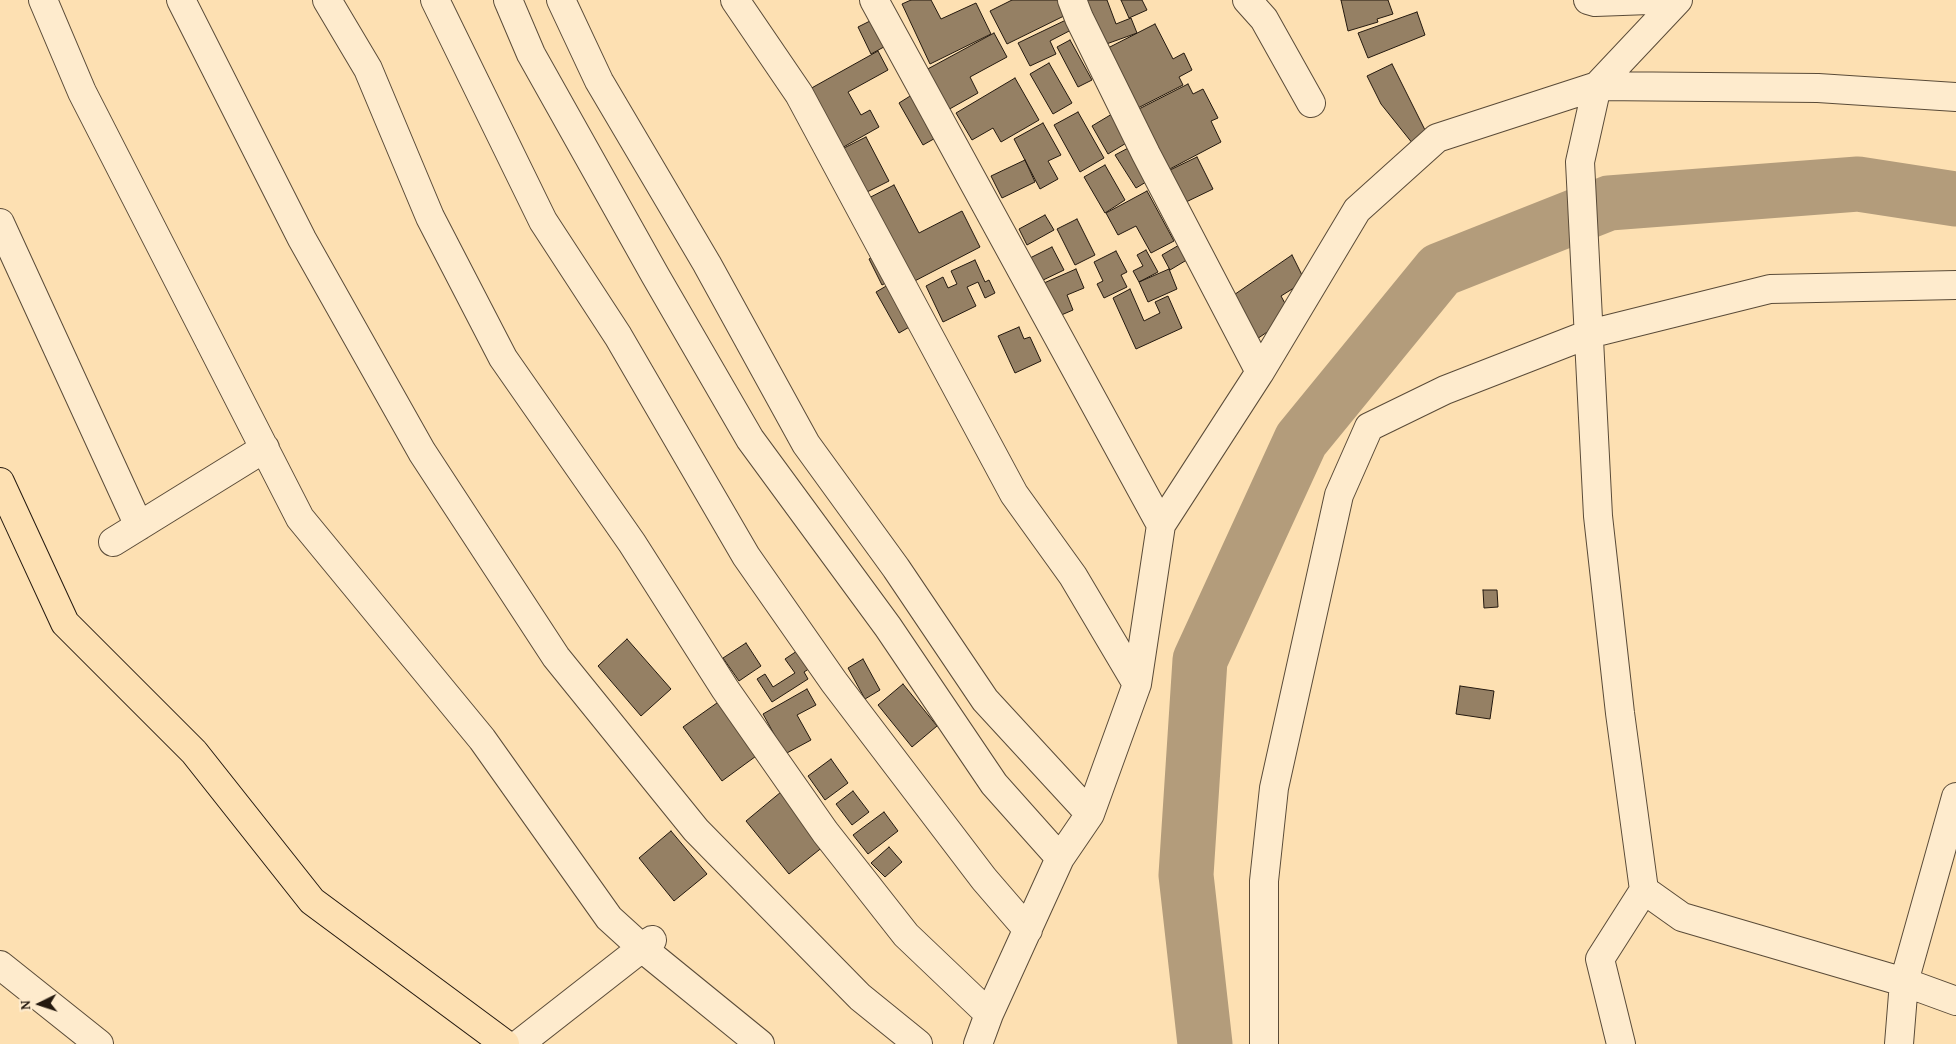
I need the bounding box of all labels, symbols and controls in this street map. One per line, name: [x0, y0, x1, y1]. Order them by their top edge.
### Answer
north arrow: [15, 979, 65, 1029]
text: N: [15, 1000, 35, 1010]

